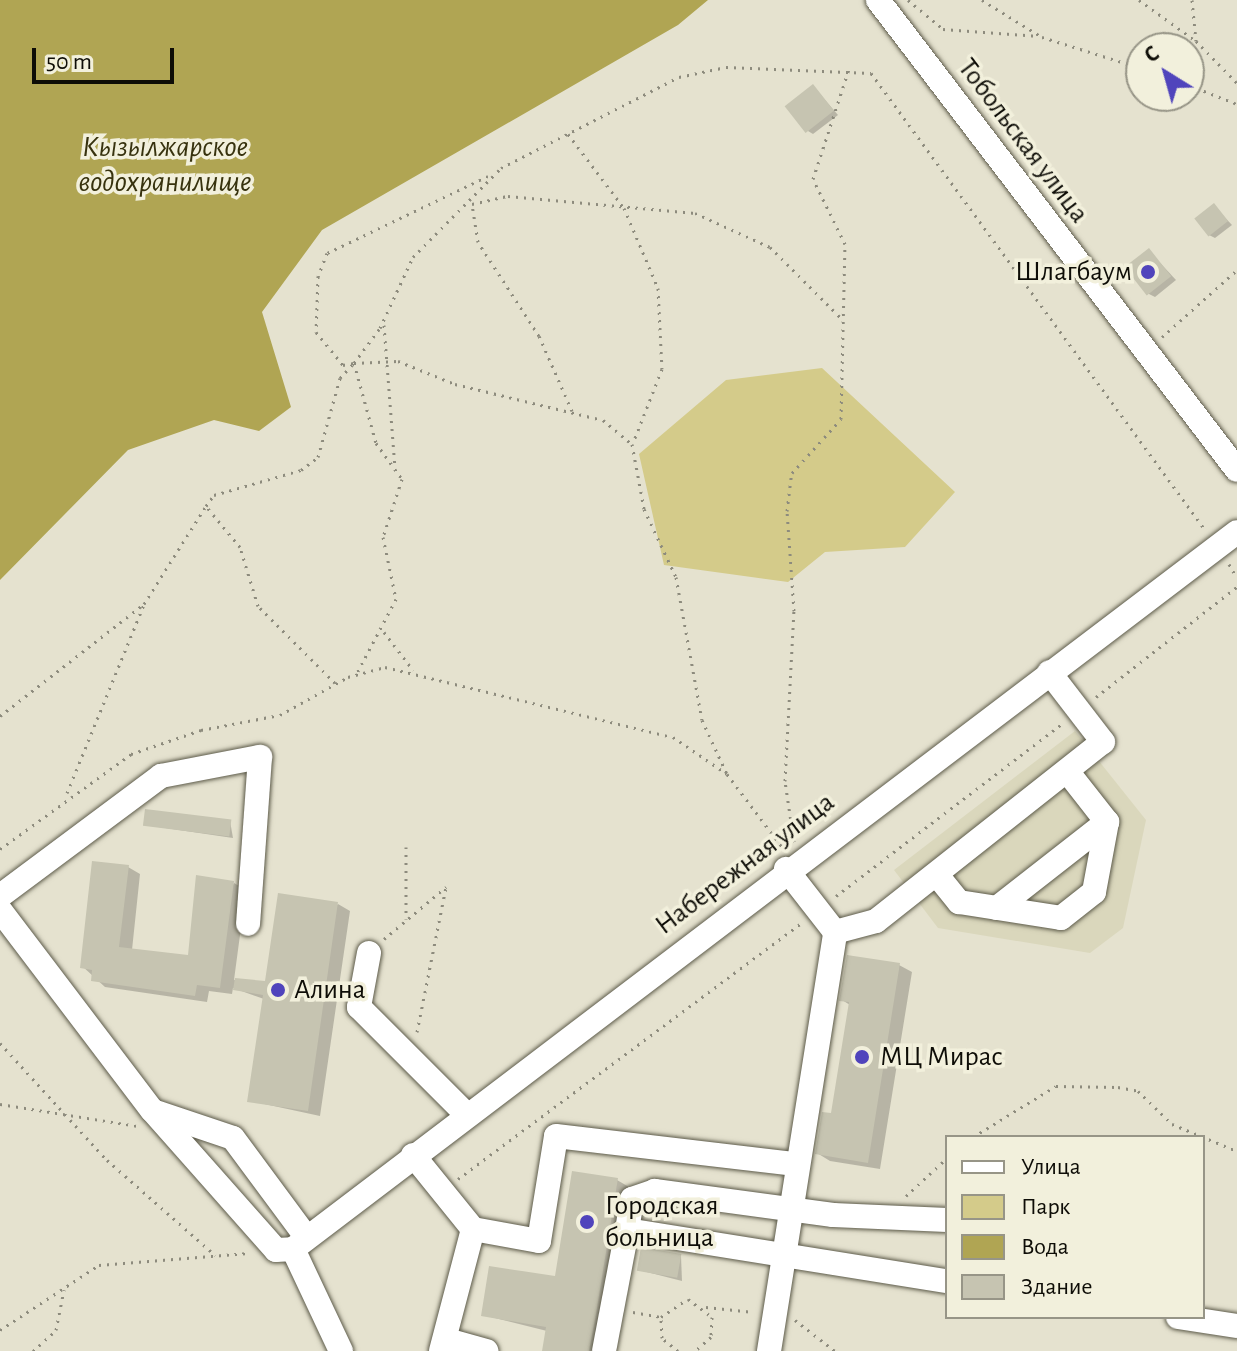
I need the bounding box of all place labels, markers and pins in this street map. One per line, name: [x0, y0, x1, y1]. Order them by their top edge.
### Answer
place label: Шлагбаум: [1015, 255, 1132, 289]
marker: Шлагбаум: [1139, 263, 1157, 281]
place label: Алина: [294, 973, 366, 1007]
marker: Алина: [269, 981, 287, 999]
place label: МЦ Мирас: [880, 1040, 1003, 1074]
marker: МЦ Мирас: [851, 1046, 873, 1068]
place label: Городская больница: [605, 1189, 718, 1255]
marker: Городская больница: [576, 1211, 598, 1233]

